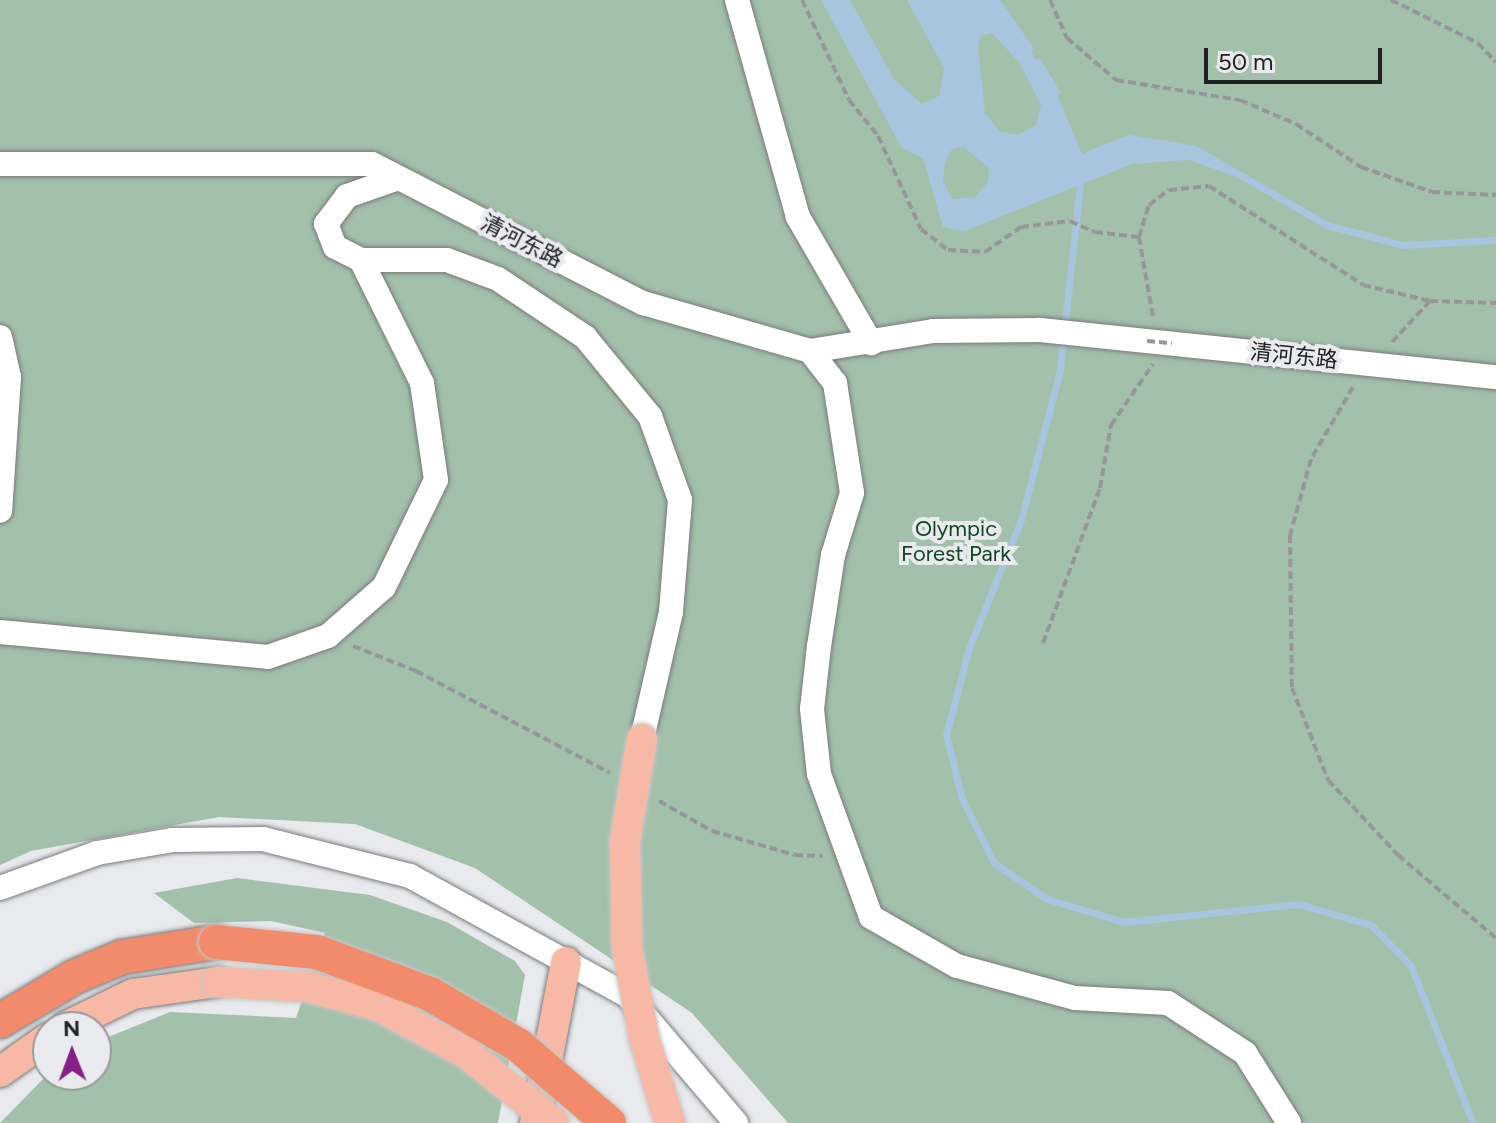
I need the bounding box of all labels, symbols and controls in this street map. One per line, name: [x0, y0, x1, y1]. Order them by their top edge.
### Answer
scale bar: [1208, 32, 1386, 82]
text: 50 m: [1218, 47, 1274, 76]
street label: 清河东路: [477, 209, 567, 273]
street label: 清河东路: [1249, 338, 1339, 374]
park label: Olympic Forest Park: [901, 515, 1011, 566]
north arrow: [32, 1011, 112, 1091]
text: N: [63, 1015, 80, 1042]

